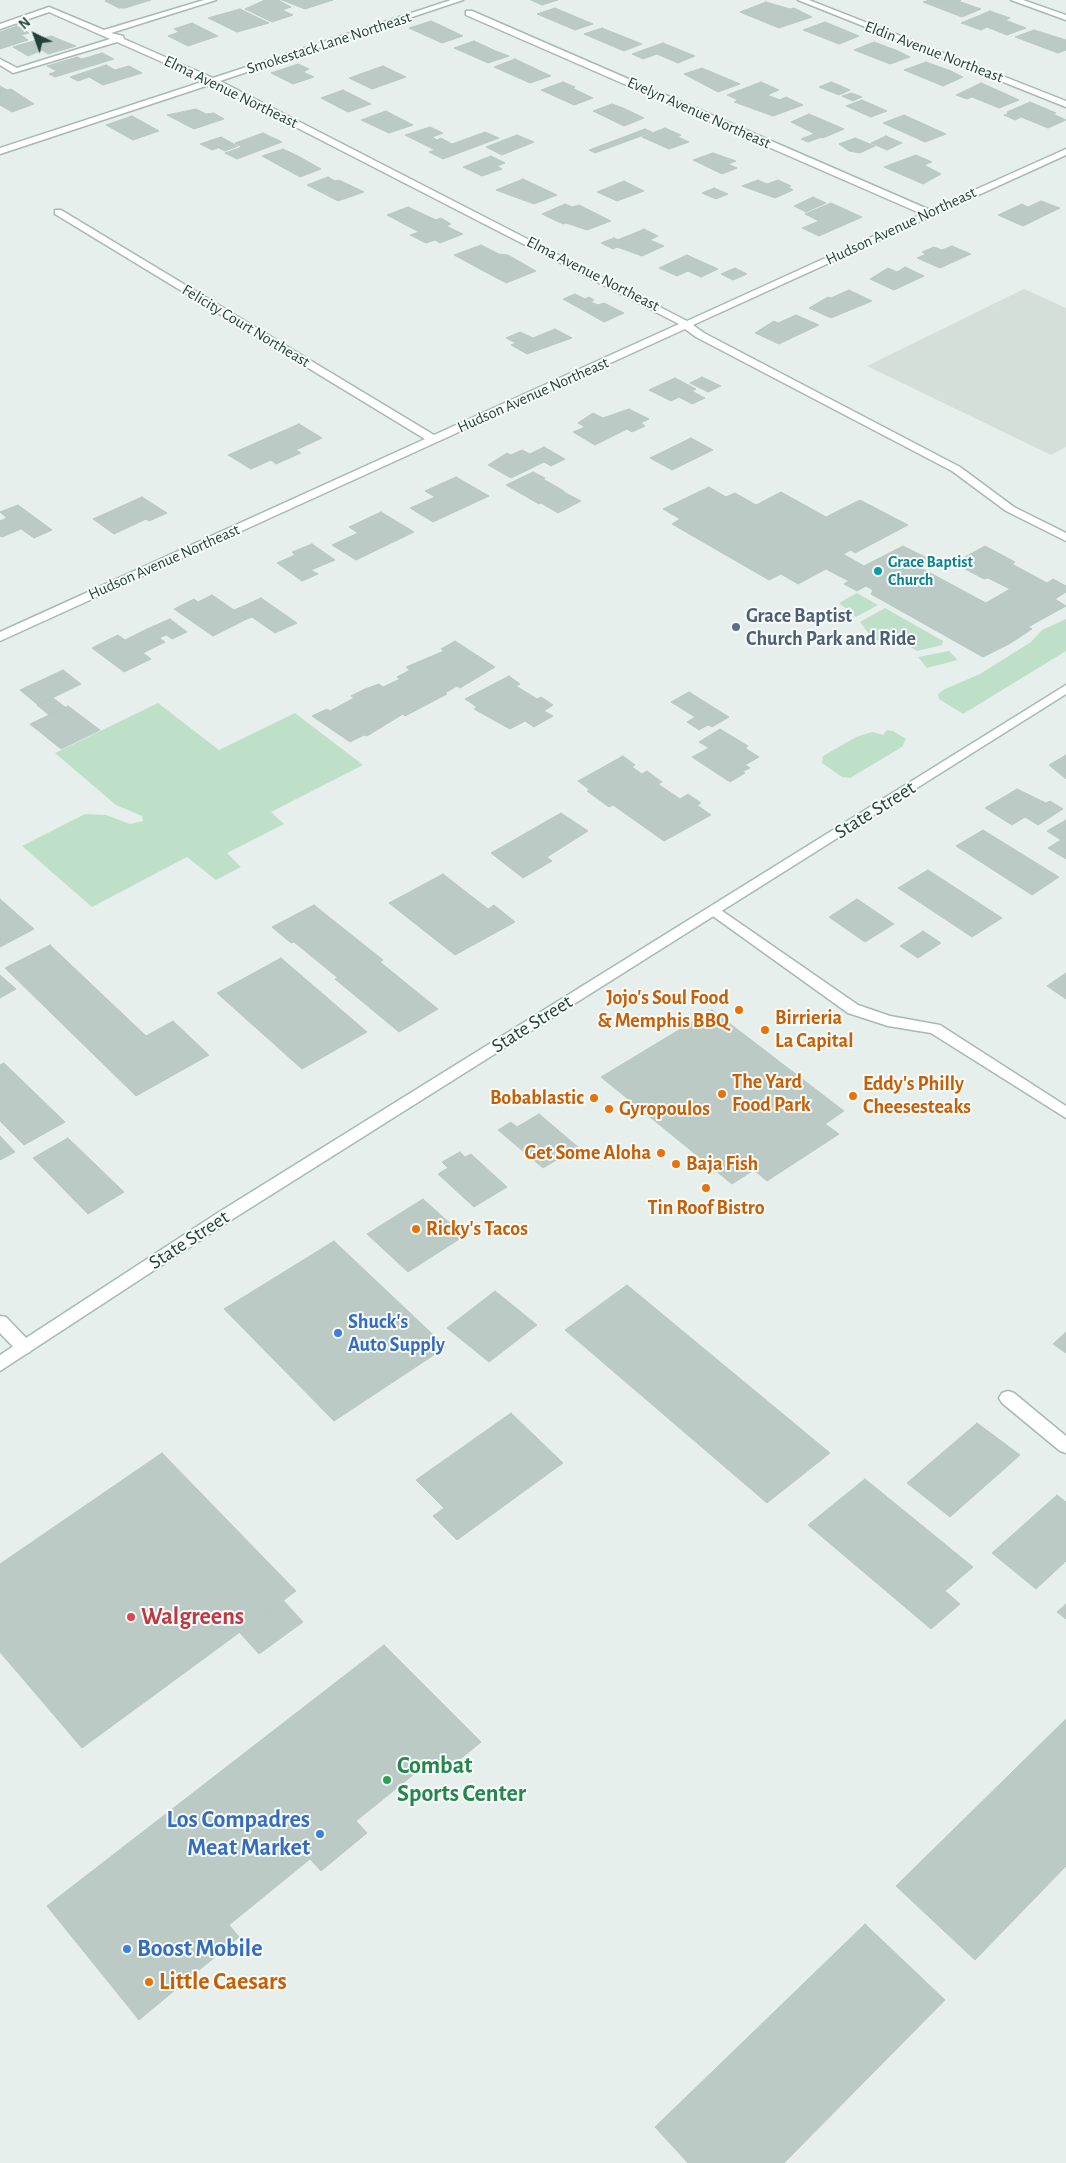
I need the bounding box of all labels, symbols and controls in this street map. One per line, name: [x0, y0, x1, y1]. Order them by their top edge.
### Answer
street label: Smokestack Lane Northeast: [244, 7, 414, 79]
north arrow: [10, 10, 60, 60]
text: N: [17, 15, 33, 32]
street label: Eldin Avenue Northeast: [862, 17, 1006, 87]
street label: Elma Avenue Northeast: [161, 51, 301, 133]
street label: Evelyn Avenue Northeast: [624, 73, 774, 153]
street label: Hudson Avenue Northeast: [823, 183, 979, 269]
street label: Elma Avenue Northeast: [523, 232, 663, 316]
street label: Felicity Court Northeast: [179, 280, 313, 372]
street label: Hudson Avenue Northeast: [454, 353, 612, 437]
street label: Hudson Avenue Northeast: [85, 520, 243, 604]
place label: Grace Baptist Church: [888, 552, 973, 590]
marker: Grace Baptist Church: [872, 565, 884, 577]
place label: Grace Baptist Church Park and Ride: [746, 604, 916, 651]
marker: Grace Baptist Church Park and Ride: [730, 621, 742, 633]
street label: State Street: [830, 776, 920, 844]
place label: Jojo's Soul Food & Memphis BBQ: [597, 986, 729, 1033]
street label: State Street: [487, 990, 577, 1058]
marker: Jojo's Soul Food & Memphis BBQ: [733, 1004, 745, 1016]
place label: Birrieria La Capital: [775, 1006, 853, 1053]
marker: Birrieria La Capital: [759, 1024, 771, 1036]
place label: The Yard Food Park: [732, 1070, 811, 1117]
place label: Eddy's Philly Cheesesteaks: [863, 1072, 971, 1119]
place label: Bobablastic: [490, 1086, 584, 1110]
marker: The Yard Food Park: [716, 1088, 728, 1100]
marker: Eddy's Philly Cheesesteaks: [847, 1090, 859, 1102]
marker: Bobablastic: [588, 1092, 600, 1104]
place label: Gyropoulos: [619, 1097, 710, 1121]
marker: Gyropoulos: [603, 1103, 615, 1115]
place label: Get Some Aloha: [525, 1141, 651, 1165]
marker: Get Some Aloha: [655, 1147, 667, 1159]
place label: Baja Fish: [686, 1152, 758, 1176]
marker: Baja Fish: [670, 1158, 682, 1170]
marker: Tin Roof Bistro: [700, 1182, 712, 1194]
place label: Tin Roof Bistro: [647, 1196, 765, 1220]
street label: State Street: [144, 1205, 234, 1275]
place label: Ricky's Tacos: [426, 1217, 528, 1241]
marker: Ricky's Tacos: [410, 1223, 422, 1235]
place label: Shuck's Auto Supply: [348, 1310, 445, 1357]
marker: Shuck's Auto Supply: [332, 1327, 344, 1339]
place label: Walgreens: [141, 1603, 244, 1631]
marker: Walgreens: [125, 1611, 137, 1623]
place label: Combat Sports Center: [397, 1752, 526, 1808]
marker: Combat Sports Center: [381, 1774, 393, 1786]
place label: Los Compadres Meat Market: [166, 1806, 310, 1862]
marker: Los Compadres Meat Market: [314, 1828, 326, 1840]
place label: Boost Mobile: [137, 1935, 262, 1963]
marker: Boost Mobile: [121, 1943, 133, 1955]
place label: Little Caesars: [159, 1968, 287, 1996]
marker: Little Caesars: [143, 1976, 155, 1988]

